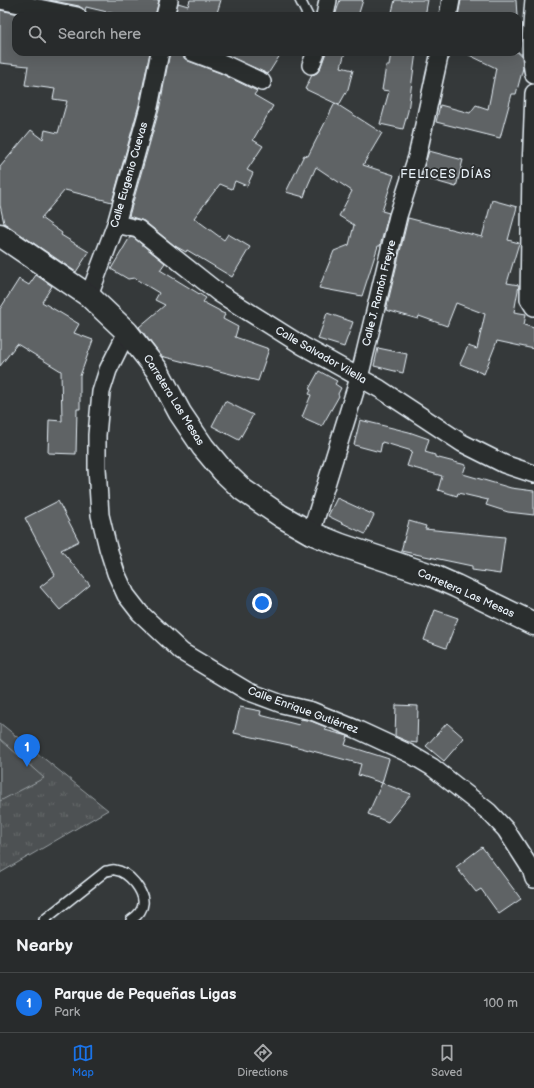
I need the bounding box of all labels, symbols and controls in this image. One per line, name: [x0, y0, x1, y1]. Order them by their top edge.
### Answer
search box: [12, 12, 522, 56]
icon: search: [26, 23, 48, 45]
text: Search here: [58, 25, 141, 44]
street label: Calle Eugenio Cuevas: [108, 120, 151, 229]
district label: FELICES DÍAS: [400, 165, 492, 182]
street label: Calle J. Ramón Freyre: [360, 238, 399, 347]
street label: Calle Salvador Vilella: [273, 324, 369, 386]
street label: Carretera Las Mesas: [141, 352, 208, 448]
street label: Carretera Las Mesas: [416, 566, 517, 620]
your location: [252, 593, 272, 613]
street label: Calle Enrique Gutiérrez: [246, 684, 361, 736]
pin: 1: [14, 734, 40, 767]
text: Nearby: [16, 936, 73, 956]
text: Parque de Pequeñas Ligas: [54, 985, 236, 1004]
text: 1: [26, 995, 32, 1011]
text: 100 m: [483, 995, 518, 1011]
text: Park: [54, 1004, 80, 1020]
tab: Map: [72, 1042, 94, 1079]
tab: Directions: [237, 1042, 288, 1079]
tab: Saved: [431, 1042, 462, 1079]

